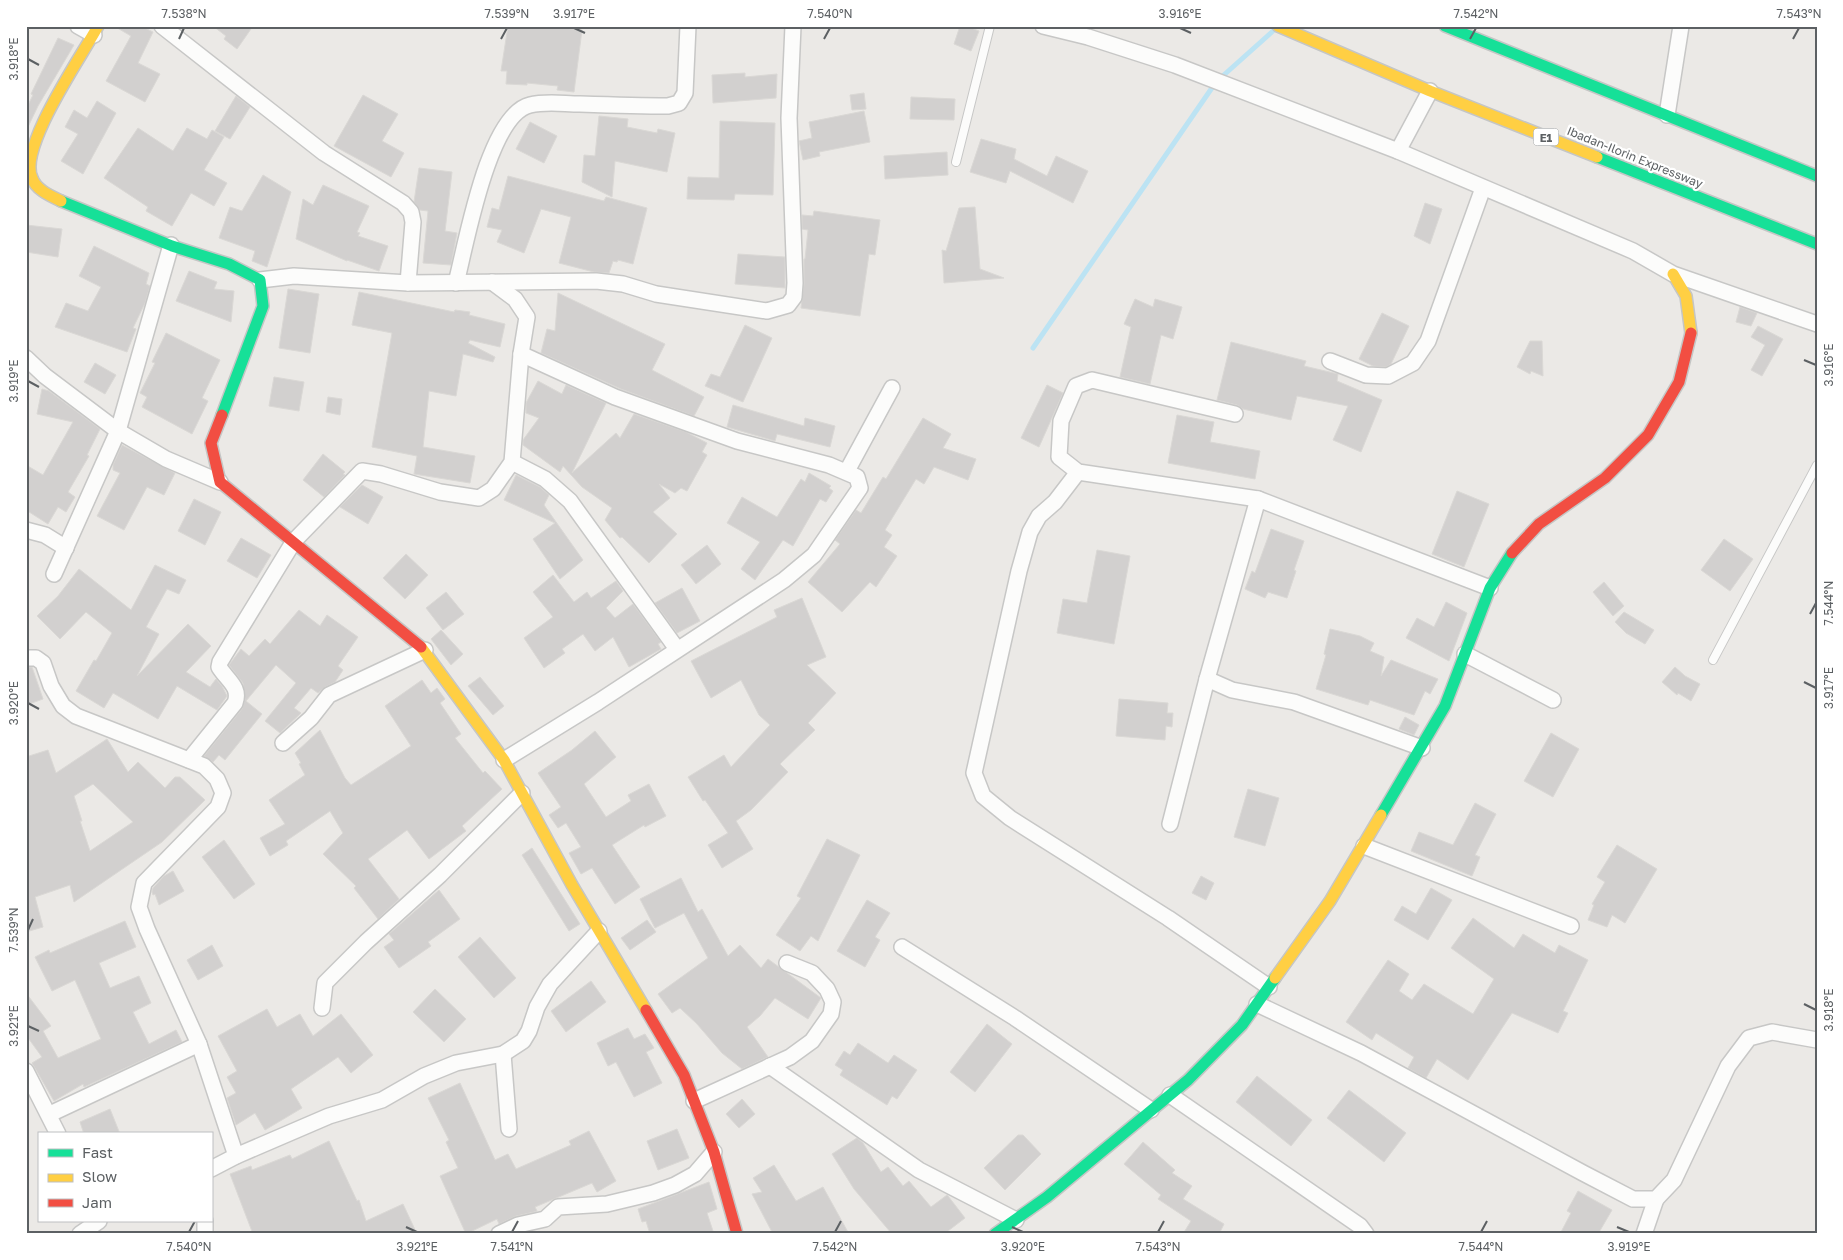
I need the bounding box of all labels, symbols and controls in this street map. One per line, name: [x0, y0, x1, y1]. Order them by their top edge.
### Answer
text: 7.538°N: [161, 6, 207, 21]
text: 7.539°N: [484, 6, 530, 21]
text: 3.917°E: [553, 6, 595, 21]
text: 7.540°N: [807, 6, 853, 21]
text: 3.916°E: [1159, 6, 1201, 21]
text: 7.542°N: [1453, 6, 1499, 21]
text: 7.543°N: [1776, 6, 1822, 21]
text: 3.918°E: [6, 37, 21, 81]
street label: Ibadan-Ilorin Expressway: [1565, 123, 1705, 191]
road number: E1: [1534, 128, 1558, 146]
text: 3.916°E: [1821, 344, 1836, 386]
text: 3.919°E: [6, 360, 21, 402]
text: 7.544°N: [1821, 581, 1836, 625]
text: 3.917°E: [1821, 667, 1836, 709]
text: 3.920°E: [6, 681, 21, 725]
text: 7.539°N: [6, 907, 21, 953]
text: 3.918°E: [1821, 988, 1836, 1032]
text: 3.921°E: [6, 1005, 21, 1047]
legend: [38, 1132, 212, 1222]
text: Fast: [82, 1143, 113, 1161]
text: Slow: [82, 1167, 117, 1185]
text: Jam: [82, 1193, 112, 1211]
text: 7.540°N: [166, 1239, 212, 1254]
text: 3.921°E: [396, 1239, 438, 1254]
text: 7.541°N: [491, 1239, 533, 1254]
text: 7.542°N: [812, 1239, 858, 1254]
text: 3.920°E: [1001, 1239, 1045, 1254]
text: 7.543°N: [1135, 1239, 1181, 1254]
text: 7.544°N: [1459, 1239, 1503, 1254]
text: 3.919°E: [1608, 1239, 1650, 1254]

